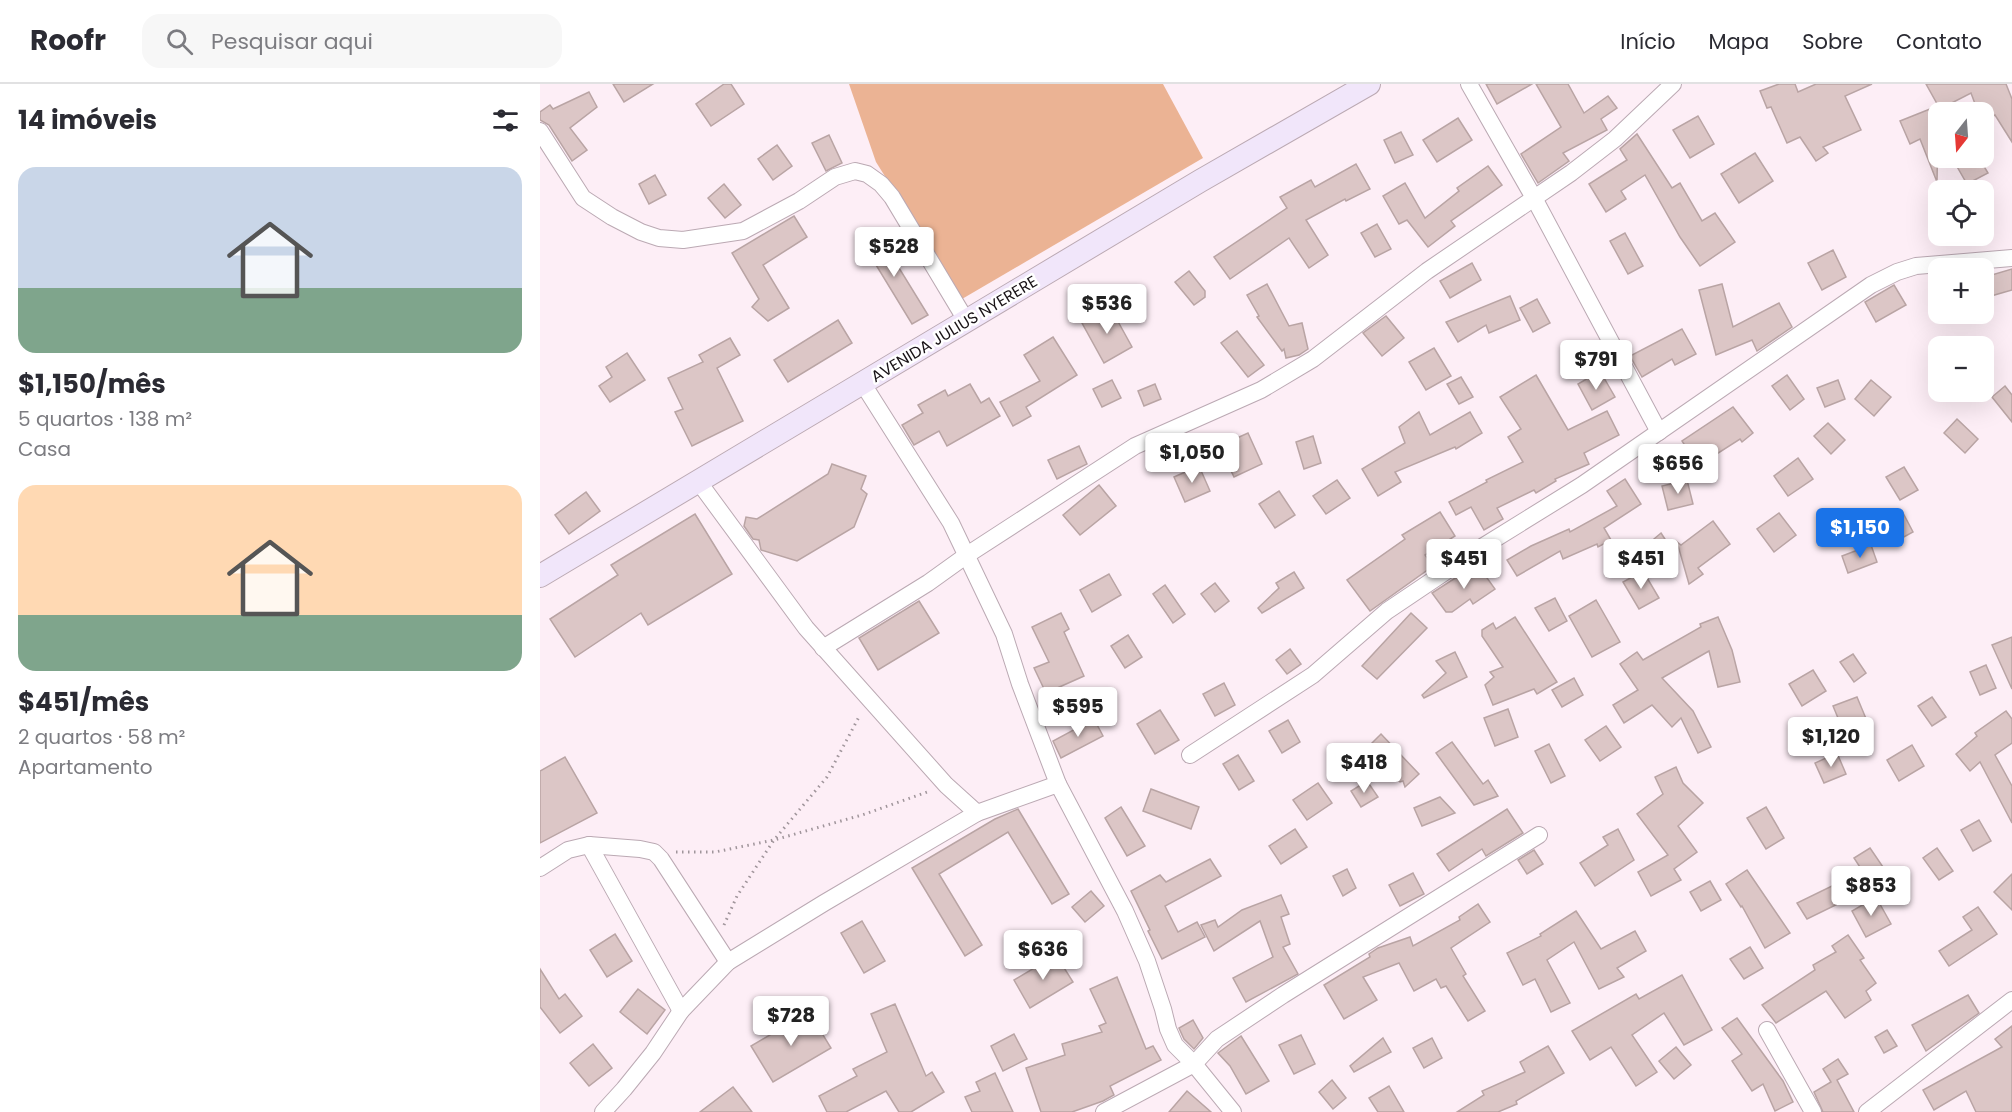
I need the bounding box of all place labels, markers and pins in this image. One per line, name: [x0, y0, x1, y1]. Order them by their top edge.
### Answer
pin: $528: [858, 227, 930, 278]
pin: $536: [1071, 284, 1143, 335]
pin: $791: [1560, 340, 1632, 391]
pin: $1,050: [1143, 433, 1241, 484]
pin: $656: [1642, 444, 1714, 495]
pin: $1,150: [1811, 508, 1909, 559]
pin: $451: [1428, 539, 1500, 590]
pin: $451: [1605, 539, 1677, 590]
pin: $595: [1042, 687, 1114, 738]
pin: $1,120: [1782, 717, 1880, 768]
pin: $418: [1328, 743, 1400, 794]
pin: $853: [1835, 866, 1907, 917]
pin: $636: [1007, 930, 1079, 981]
pin: $728: [755, 996, 827, 1047]

